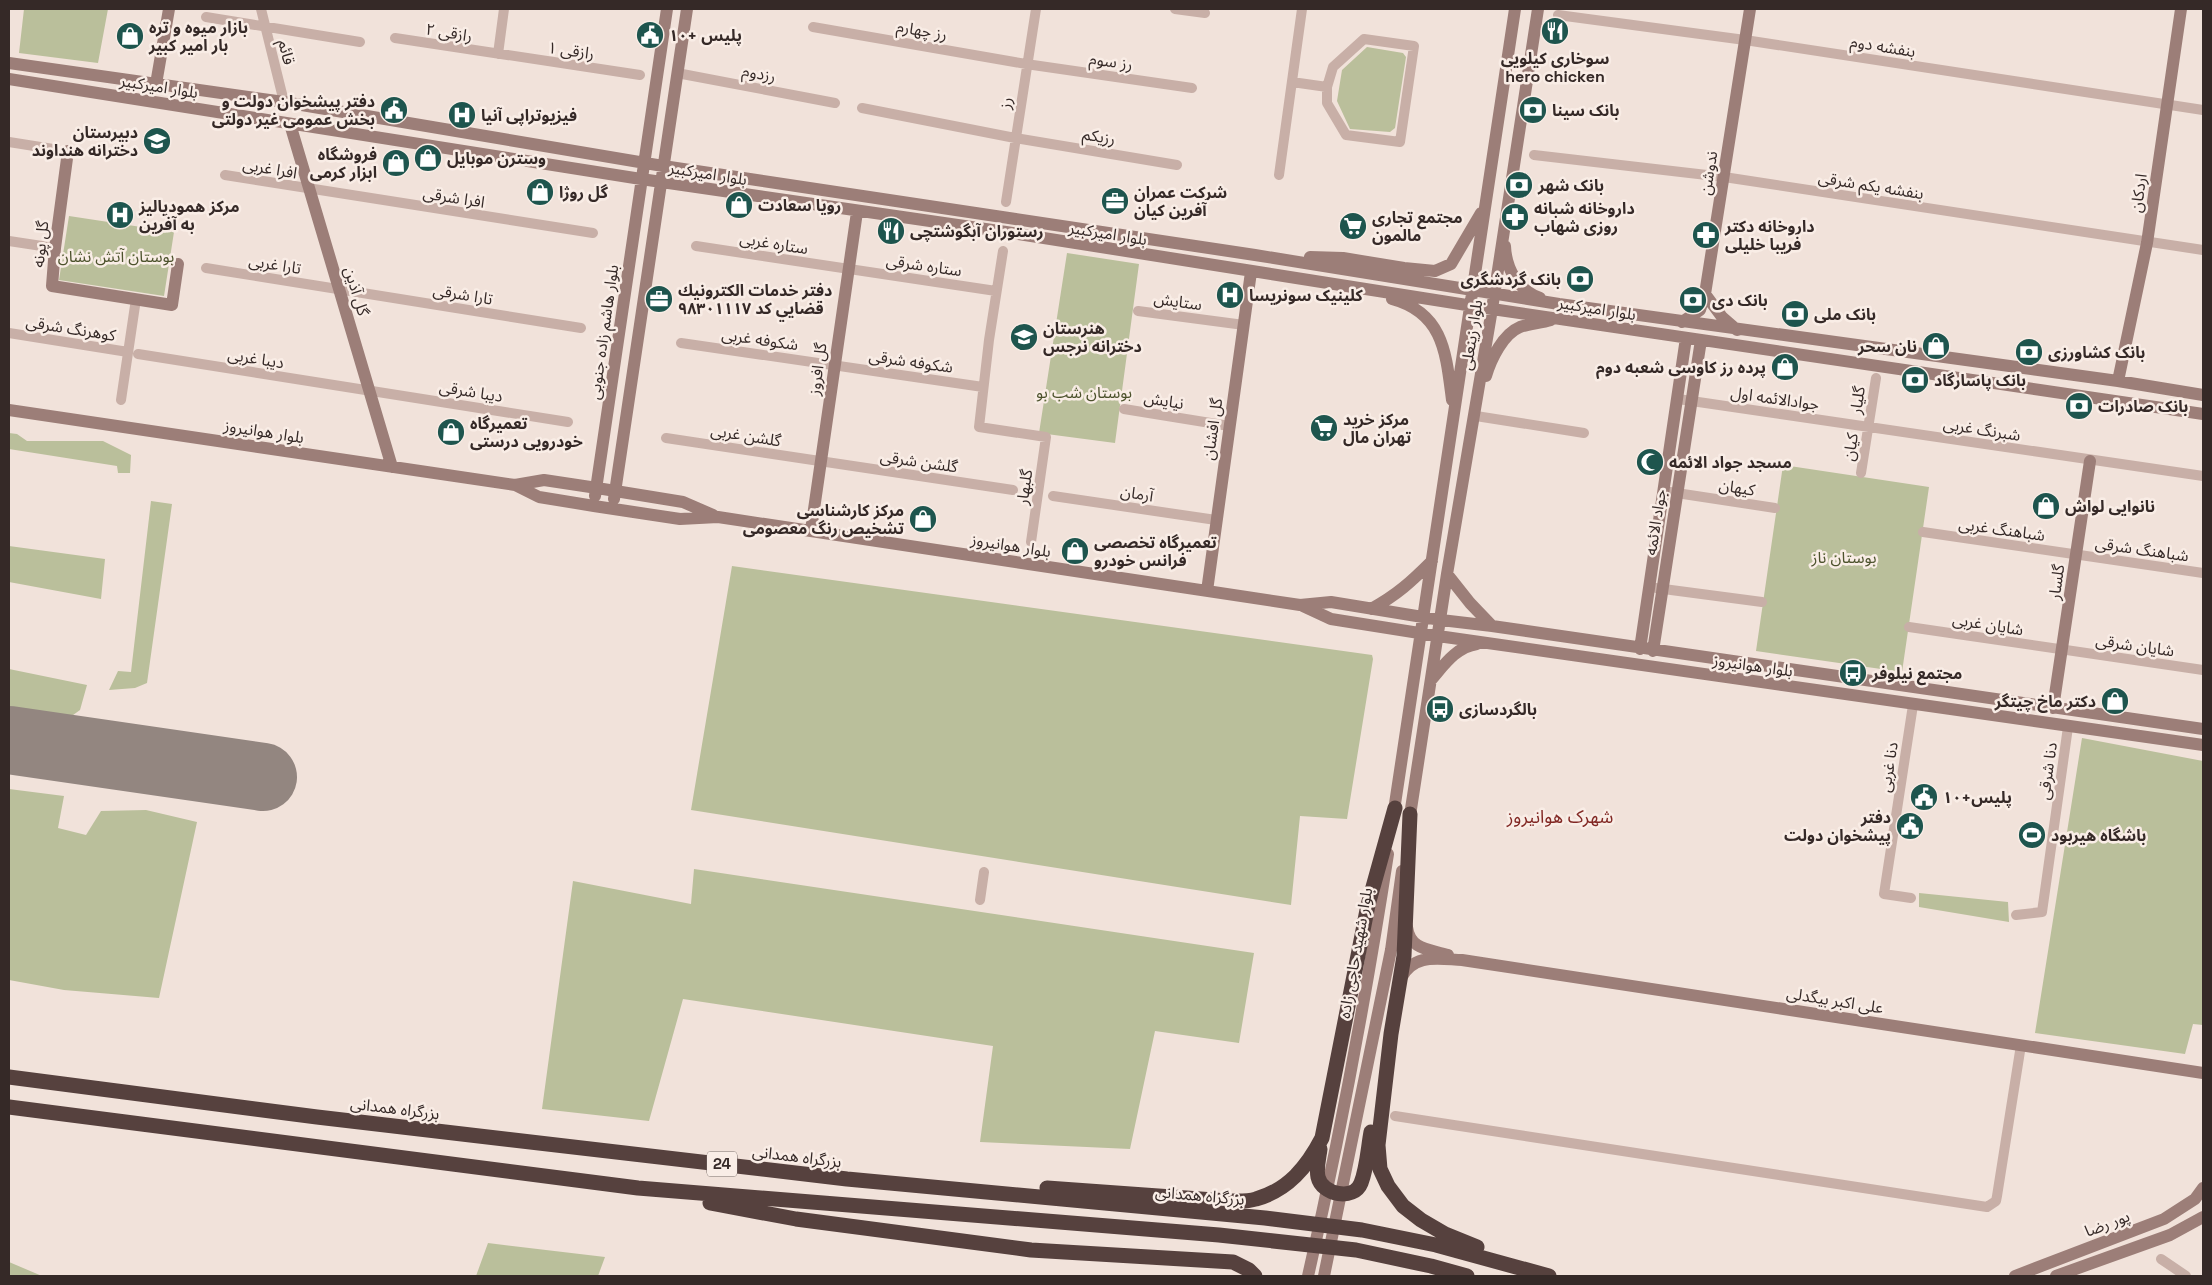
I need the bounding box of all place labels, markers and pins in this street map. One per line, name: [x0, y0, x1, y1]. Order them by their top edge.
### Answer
restaurant icon: سوخاری کیلویی hero chicken: [1540, 16, 1570, 46]
place label: بازار میوه و تره بار امیر کبیر: [148, 17, 248, 56]
public building icon: پلیس +۱۰: [635, 20, 665, 50]
shop icon: بازار میوه و تره بار امیر کبیر: [115, 21, 145, 51]
place label: پلیس +۱۰: [669, 25, 742, 46]
place label: سوخاری کیلویی hero chicken: [1501, 48, 1609, 87]
place label: دفتر پیشخوان دولت و بخش عمومی غیر دولتی: [212, 91, 375, 130]
public building icon: دفتر پیشخوان دولت و بخش عمومی غیر دولتی: [379, 95, 409, 125]
bank icon: بانک سینا: [1518, 95, 1548, 125]
hospital icon: فیزیوتراپی آنیا: [447, 100, 477, 130]
place label: بانک سینا: [1552, 100, 1620, 121]
place label: فیزیوتراپی آنیا: [481, 105, 577, 126]
place label: دبیرستان دخترانه هنداوند: [32, 122, 138, 161]
school or university icon: دبیرستان دخترانه هنداوند: [142, 126, 172, 156]
shop icon: وسترن موبایل: [413, 143, 443, 173]
place label: فروشگاه ابزار کرمی: [310, 144, 377, 183]
shop icon: فروشگاه ابزار کرمی: [381, 148, 411, 178]
place label: وسترن موبایل: [447, 148, 546, 169]
bank icon: بانک شهر: [1504, 170, 1534, 200]
place label: بانک شهر: [1537, 175, 1604, 196]
shop icon: گل روژا: [525, 177, 555, 207]
place label: گل روژا: [559, 182, 609, 203]
place label: شرکت عمران آفرین کیان: [1134, 182, 1227, 221]
office icon: شرکت عمران آفرین کیان: [1100, 186, 1130, 216]
shop icon: رویا سعادت: [724, 190, 754, 220]
place label: رویا سعادت: [758, 195, 841, 216]
place label: مرکز همودیالیز به آفرین: [138, 196, 240, 235]
place label: داروخانه شبانه روزی شهاب: [1534, 198, 1635, 237]
hospital icon: مرکز همودیالیز به آفرین: [105, 200, 135, 230]
pharmacy icon: داروخانه شبانه روزی شهاب: [1500, 202, 1530, 232]
place label: مجتمع تجاری مالمون: [1372, 207, 1462, 246]
supermarket icon: مجتمع تجاری مالمون: [1338, 211, 1368, 241]
restaurant icon: رستوران آبگوشتچی: [876, 216, 906, 246]
place label: داروخانه دکتر فریبا خلیلی: [1724, 216, 1815, 255]
pharmacy icon: داروخانه دکتر فریبا خلیلی: [1691, 220, 1721, 250]
place label: رستوران آبگوشتچی: [910, 221, 1044, 242]
bank icon: بانک گردشگری: [1565, 264, 1595, 294]
place label: بانک گردشگری: [1461, 269, 1561, 290]
place label: دفتر خدمات الكترونيك قضايي كد ٩٨٣٠١١١٧: [678, 280, 832, 322]
hospital icon: کلینیک سونریسا: [1215, 280, 1245, 310]
office icon: دفتر خدمات الكترونيك قضايي كد ٩٨٣٠١١١٧: [644, 284, 674, 314]
place label: کلینیک سونریسا: [1249, 285, 1364, 306]
bank icon: بانک دی: [1678, 285, 1708, 315]
place label: بانک دی: [1712, 290, 1768, 311]
bank icon: بانک ملی: [1780, 299, 1810, 329]
place label: بانک ملی: [1814, 304, 1876, 325]
place label: هنرستان دخترانه نرجس: [1043, 318, 1142, 357]
school or university icon: هنرستان دخترانه نرجس: [1009, 322, 1039, 352]
shop icon: نان سحر: [1921, 331, 1951, 361]
place label: نان سحر: [1857, 336, 1917, 357]
bank icon: بانک کشاورزی: [2014, 337, 2044, 367]
place label: بانک کشاورزی: [2048, 342, 2145, 363]
shop icon: پرده رز کاوسی شعبه دوم: [1770, 352, 1800, 382]
place label: پرده رز کاوسی شعبه دوم: [1596, 357, 1766, 379]
bank icon: بانک پاسارگاد: [1900, 365, 1930, 395]
place label: بانک پاسارگاد: [1934, 370, 2026, 391]
bank icon: بانک صادرات: [2064, 391, 2094, 421]
place label: بانک صادرات: [2098, 396, 2188, 417]
place label: مرکز خرید تهران مال: [1343, 409, 1411, 448]
place label: تعمیرگاه خودرویی درستی: [470, 413, 583, 452]
supermarket icon: مرکز خرید تهران مال: [1309, 413, 1339, 443]
shop icon: تعمیرگاه خودرویی درستی: [436, 417, 466, 447]
mosque icon: مسجد جواد الائمه: [1635, 447, 1665, 477]
place label: مسجد جواد الائمه: [1669, 452, 1792, 473]
shop icon: نانوایی لواش: [2031, 491, 2061, 521]
place label: نانوایی لواش: [2065, 496, 2155, 517]
place label: مرکز کارشناسی تشخیص رنگ معصومی: [743, 500, 904, 539]
shop icon: مرکز کارشناسی تشخیص رنگ معصومی: [908, 504, 938, 534]
place label: تعمیرگاه تخصصی فرانس خودرو: [1094, 532, 1217, 571]
shop icon: تعمیرگاه تخصصی فرانس خودرو: [1060, 536, 1090, 566]
bus stop icon: مجتمع نیلوفر: [1838, 658, 1868, 688]
place label: مجتمع نیلوفر: [1871, 663, 1962, 686]
shop icon: دکتر ماخ چیتگر: [2100, 686, 2130, 716]
place label: دکتر ماخ چیتگر: [1994, 691, 2096, 713]
bus stop icon: بالگردسازی: [1425, 694, 1455, 724]
place label: بالگردسازی: [1459, 699, 1537, 720]
public building icon: پلیس+۱۰: [1909, 782, 1939, 812]
place label: پلیس+۱۰: [1943, 787, 2012, 808]
place label: دفتر پیشخوان دولت: [1784, 807, 1891, 846]
public building icon: دفتر پیشخوان دولت: [1895, 811, 1925, 841]
sports icon: باشگاه هیربود: [2017, 820, 2047, 850]
place label: باشگاه هیربود: [2051, 825, 2146, 846]

